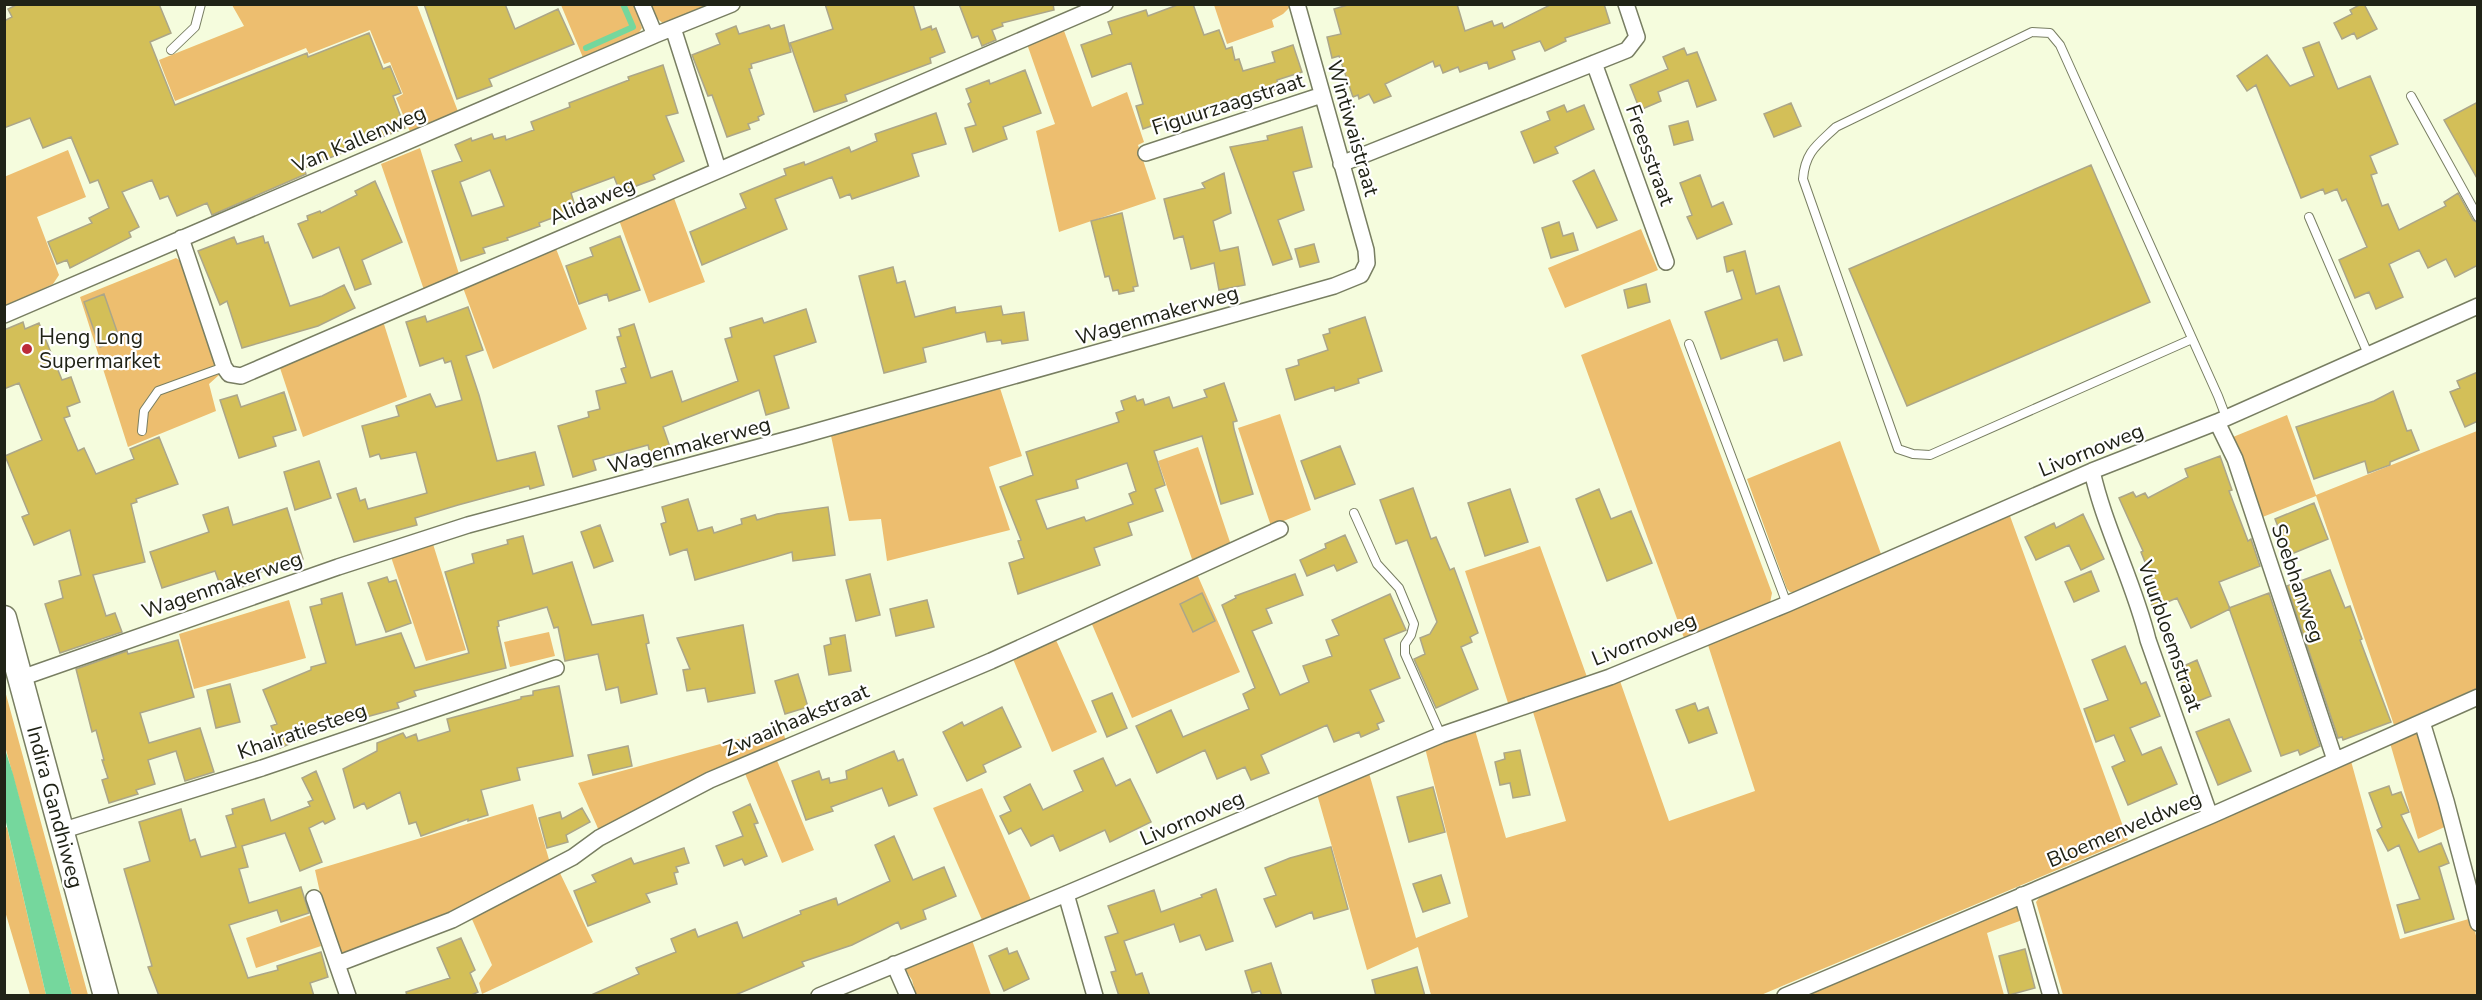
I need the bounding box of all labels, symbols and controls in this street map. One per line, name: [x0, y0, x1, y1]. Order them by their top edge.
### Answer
street label: Wintiwaistraat: [1320, 57, 1386, 200]
street label: Figuurzaagstraat: [1148, 66, 1308, 142]
street label: Van Kallenweg: [287, 98, 430, 180]
street label: Freesstraat: [1619, 101, 1681, 210]
street label: Alidaweg: [545, 170, 639, 232]
street label: Wagenmakerweg: [1072, 278, 1242, 352]
place label: Heng Long Supermarket: [39, 323, 161, 375]
marker: Heng Long Supermarket: [20, 342, 34, 356]
street label: Wagenmakerweg: [604, 410, 774, 480]
street label: Livornoweg: [2034, 416, 2148, 484]
street label: Soebhanweg: [2265, 520, 2331, 646]
street label: Wagenmakerweg: [138, 544, 306, 626]
street label: Vuurbloemstraat: [2131, 556, 2209, 716]
street label: Livornoweg: [1587, 605, 1701, 673]
street label: Zwaaihaakstraat: [719, 677, 874, 763]
street label: Khairatiesteeg: [234, 696, 370, 766]
street label: Indira Gandhiweg: [20, 723, 90, 891]
street label: Livornoweg: [1136, 784, 1248, 852]
street label: Bloemenveldweg: [2042, 784, 2206, 874]

